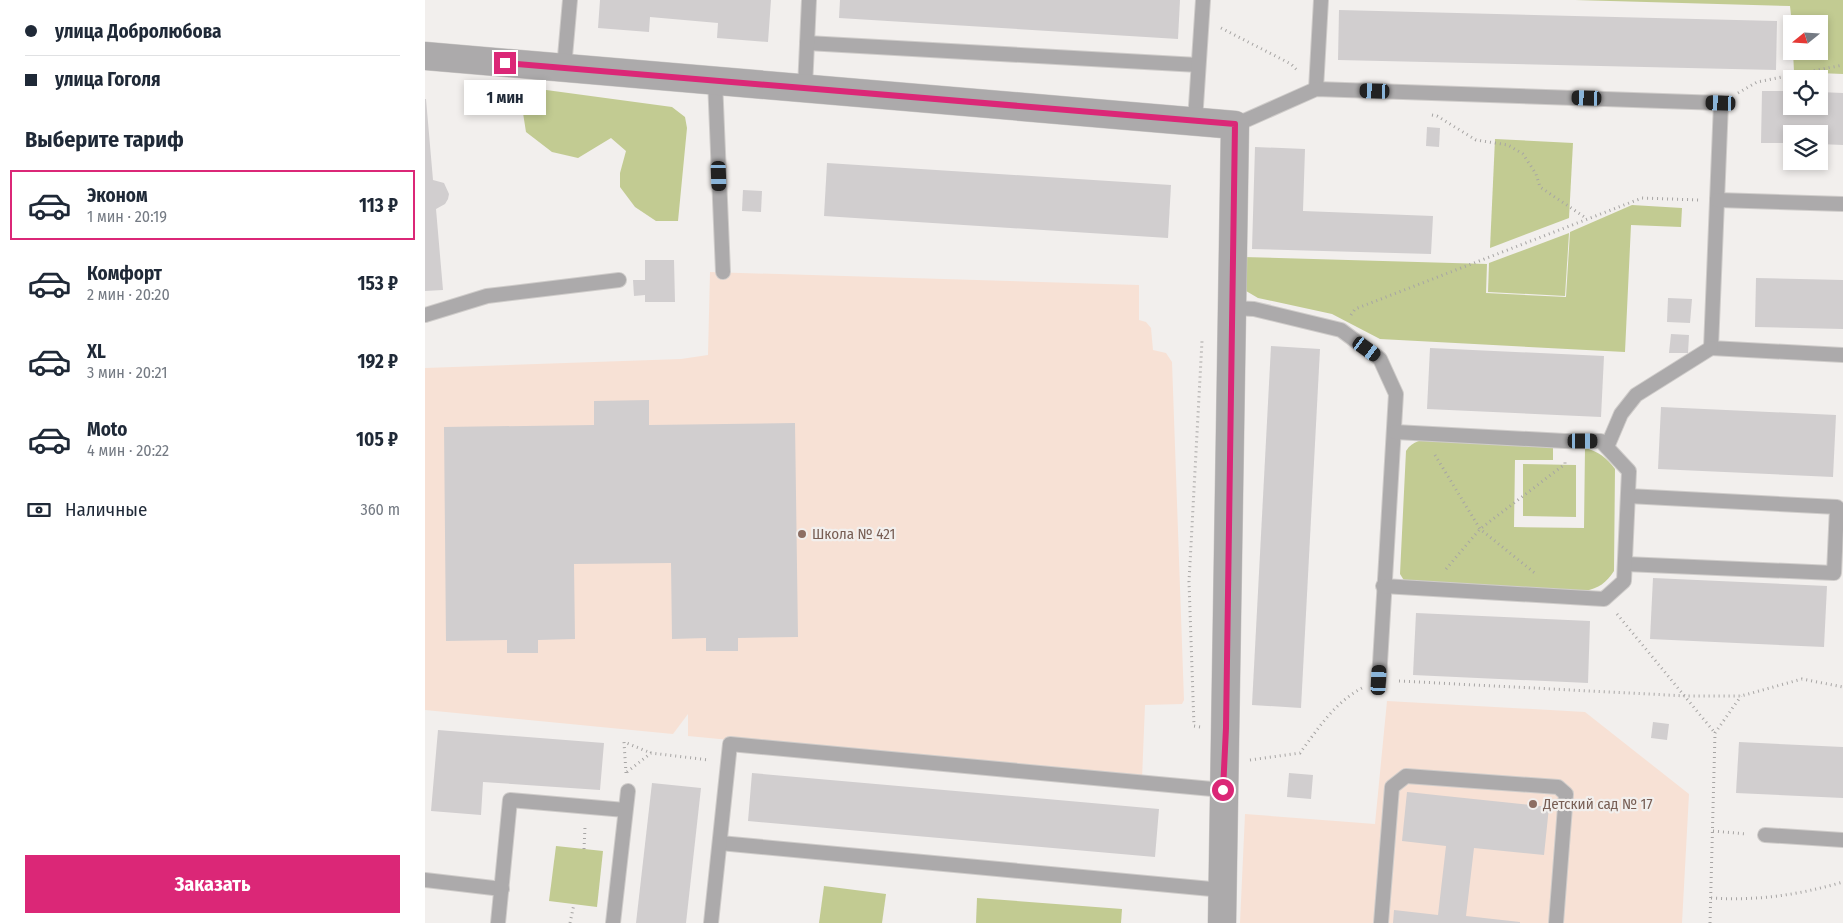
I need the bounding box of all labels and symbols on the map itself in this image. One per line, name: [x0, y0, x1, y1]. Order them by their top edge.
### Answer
north arrow: [1783, 15, 1827, 60]
route end: [494, 52, 516, 74]
callout: 1 мин: [464, 80, 546, 116]
car: [1359, 83, 1390, 99]
car: [1571, 90, 1602, 106]
car: [1705, 95, 1736, 111]
car: [710, 161, 727, 191]
car: [1350, 334, 1383, 364]
car: [1568, 434, 1598, 449]
place label: Школа № 421: [812, 525, 895, 543]
marker: Школа № 421: [796, 528, 808, 540]
car: [1370, 665, 1387, 695]
route start: [1212, 779, 1234, 801]
place label: Детский сад № 17: [1542, 795, 1652, 813]
marker: Детский сад № 17: [1527, 798, 1539, 810]

